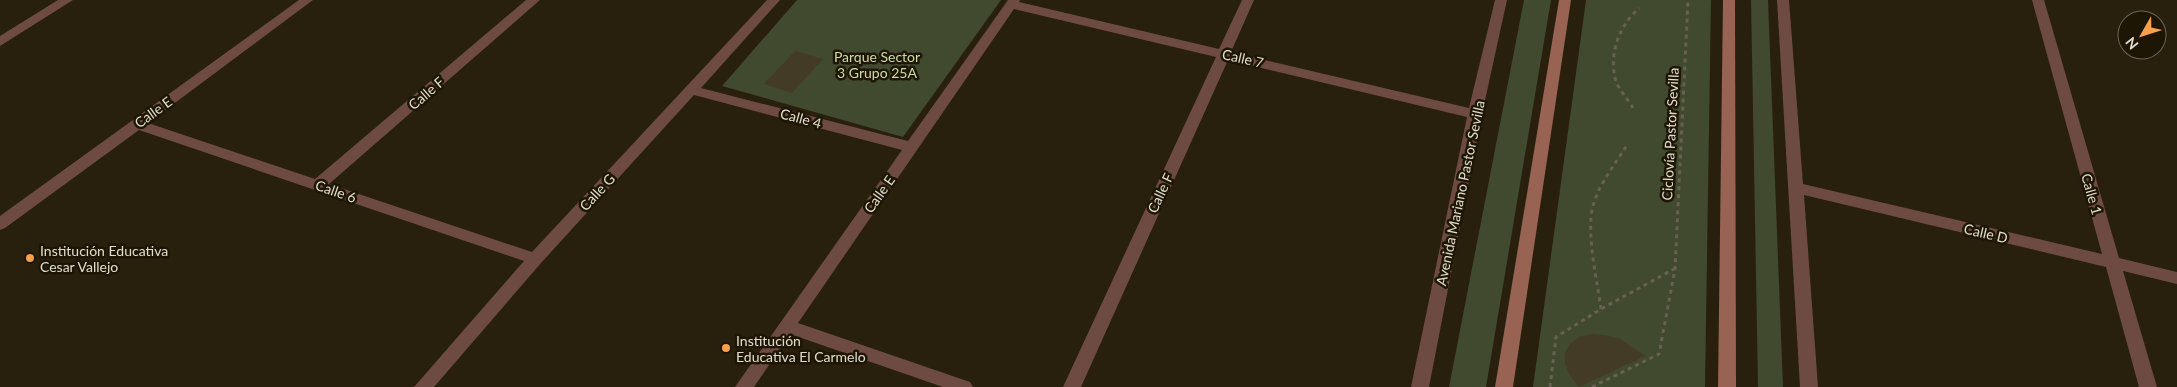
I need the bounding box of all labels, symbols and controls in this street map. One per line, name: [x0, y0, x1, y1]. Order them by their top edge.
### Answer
north arrow: [2117, 10, 2167, 60]
text: N: [2122, 34, 2142, 53]
street label: Calle 7: [1221, 45, 1265, 71]
park label: Parque Sector 3 Grupo 25A: [834, 48, 920, 81]
street label: Ciclovía Pastor Sevilla: [1658, 67, 1682, 201]
street label: Calle F: [405, 73, 447, 113]
street label: Calle E: [131, 93, 175, 131]
street label: Avenida Mariano Pastor Sevilla: [1432, 99, 1488, 287]
street label: Calle 4: [779, 104, 823, 132]
street label: Calle G: [576, 170, 618, 214]
street label: Calle F: [1143, 170, 1177, 216]
street label: Calle 1: [2078, 171, 2106, 217]
street label: Calle E: [860, 172, 898, 216]
street label: Calle 6: [313, 176, 359, 206]
street label: Calle D: [1962, 220, 2010, 246]
place label: Institución Educativa Cesar Vallejo: [40, 242, 168, 275]
marker: Institución Educativa Cesar Vallejo: [24, 252, 36, 264]
place label: Institución Educativa El Carmelo: [736, 332, 866, 365]
marker: Institución Educativa El Carmelo: [720, 342, 732, 354]

